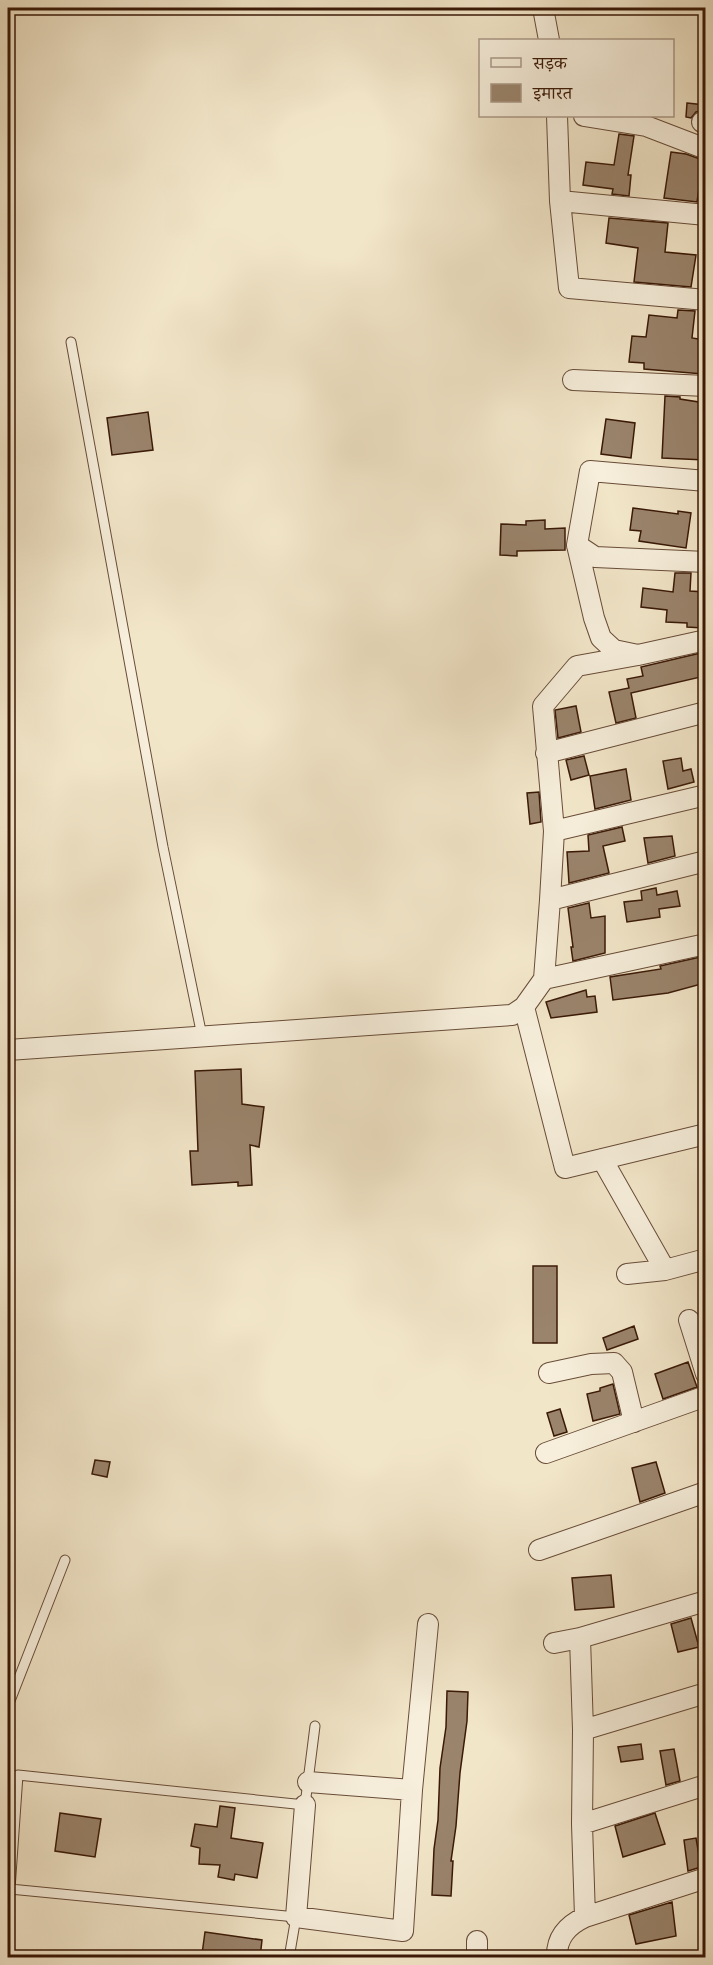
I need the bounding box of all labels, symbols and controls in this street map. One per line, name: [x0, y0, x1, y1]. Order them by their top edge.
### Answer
legend: [479, 39, 674, 117]
text: सड़क: [532, 52, 568, 77]
text: इमारत: [532, 82, 573, 107]

